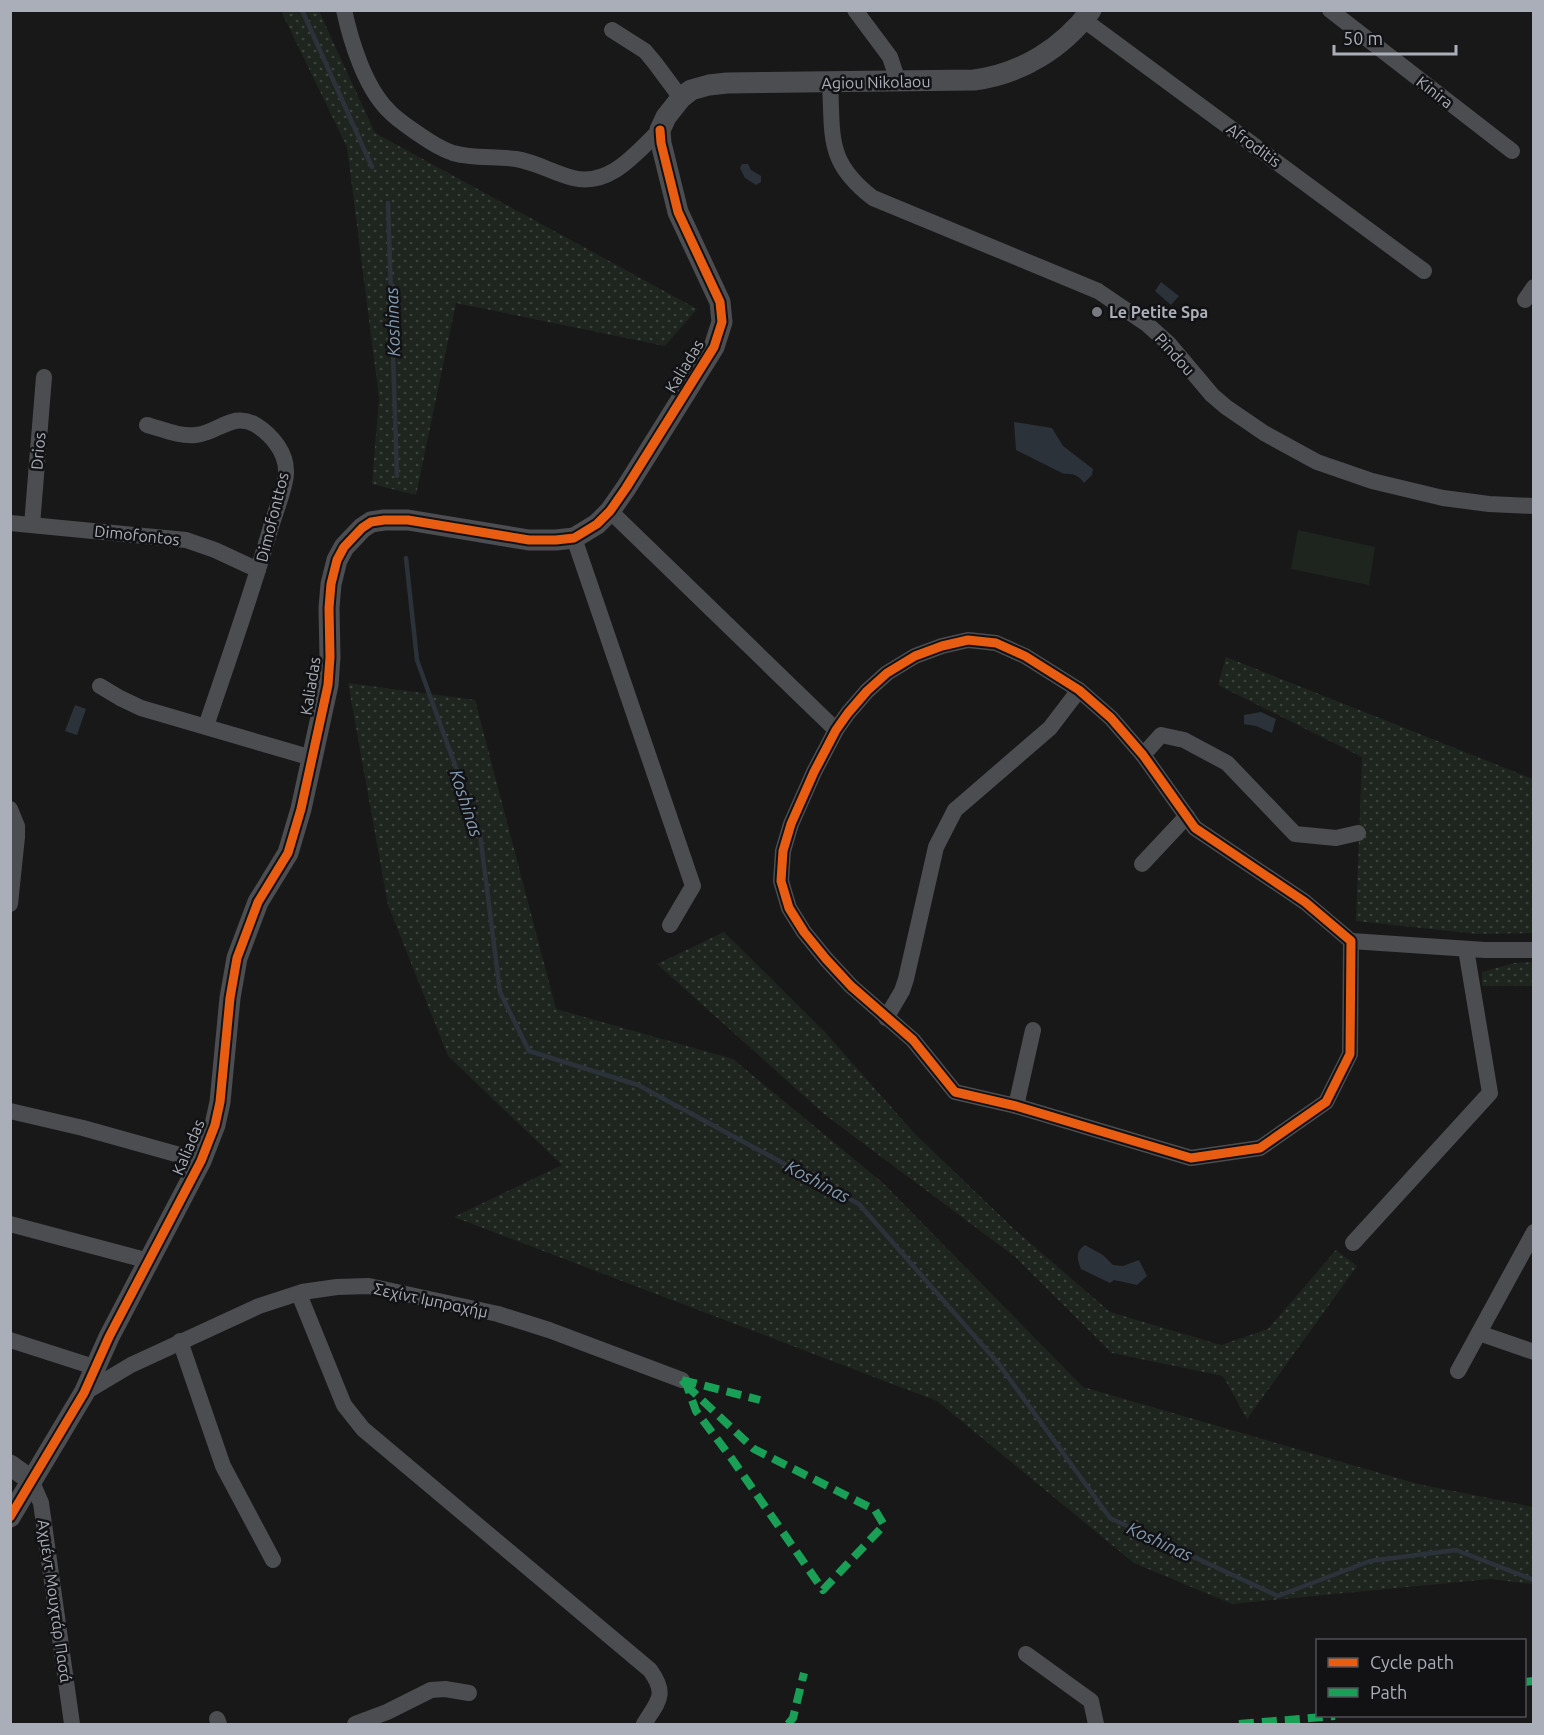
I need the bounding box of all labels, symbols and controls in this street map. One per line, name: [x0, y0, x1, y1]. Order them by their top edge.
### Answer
scale bar: [1334, 18, 1456, 56]
text: 50 m: [1343, 28, 1383, 48]
street label: Agiou Nikolaou: [821, 72, 931, 92]
street label: Kinira: [1413, 72, 1457, 112]
street label: Afroditis: [1224, 119, 1285, 171]
water label: Koshinas: [381, 286, 403, 357]
place label: Le Petite Spa: [1109, 303, 1208, 321]
marker: Le Petite Spa: [1090, 305, 1104, 319]
street label: Pindou: [1151, 329, 1199, 379]
street label: Kaliadas: [661, 336, 707, 396]
street label: Drios: [27, 431, 49, 470]
street label: Dimofonttos: [252, 470, 292, 564]
street label: Dimofontos: [94, 522, 181, 548]
street label: Kaliadas: [297, 656, 323, 716]
water label: Koshinas: [447, 767, 487, 840]
street label: Kaliadas: [168, 1116, 208, 1178]
water label: Koshinas: [783, 1156, 854, 1206]
street label: Σεχίντ Ιμπραχήμ: [372, 1279, 490, 1321]
water label: Koshinas: [1124, 1517, 1196, 1565]
street label: Αχμέντ Μουχτάρ Πασά: [35, 1518, 75, 1684]
legend: [1316, 1639, 1526, 1717]
text: Cycle path: [1370, 1652, 1454, 1672]
text: Path: [1370, 1682, 1407, 1702]

